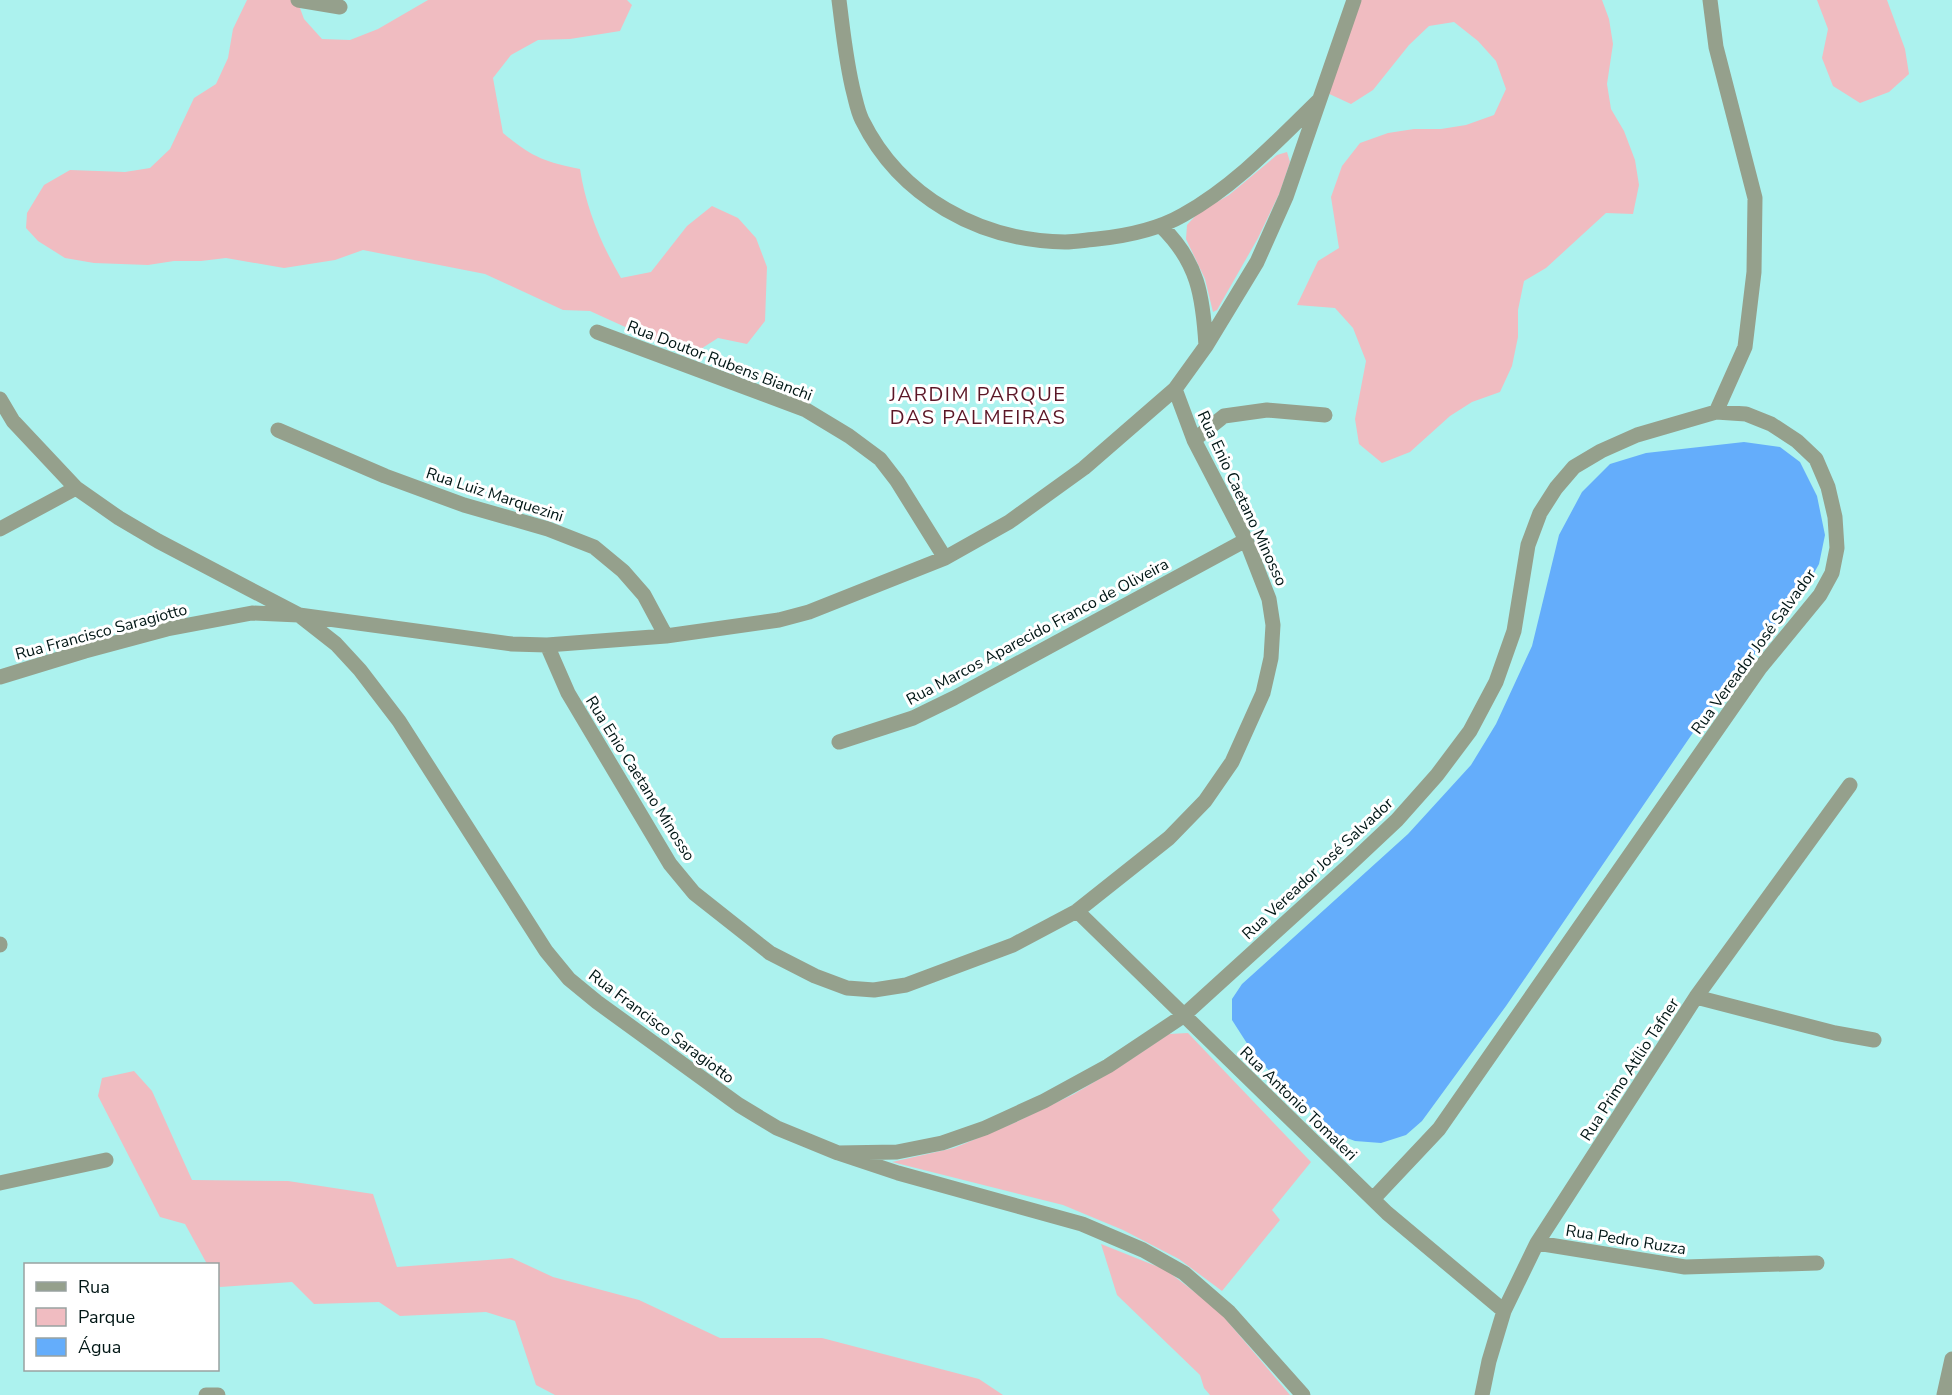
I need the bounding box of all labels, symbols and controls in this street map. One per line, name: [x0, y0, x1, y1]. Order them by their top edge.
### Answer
street label: Rua Doutor Rubens Bianchi: [624, 315, 816, 407]
district label: JARDIM PARQUE DAS PALMEIRAS: [889, 381, 1066, 431]
street label: Rua Enio Caetano Minosso: [1192, 407, 1292, 590]
street label: Rua Luiz Marquezini: [423, 462, 566, 528]
street label: Rua Marcos Aparecido Franco de Oliveira: [902, 553, 1173, 711]
street label: Rua Vereador José Salvador: [1686, 564, 1821, 739]
street label: Rua Francisco Saragiotto: [13, 598, 190, 666]
street label: Rua Enio Caetano Minosso: [580, 692, 700, 865]
street label: Rua Vereador José Salvador: [1237, 793, 1398, 945]
street label: Rua Francisco Saragiotto: [584, 965, 739, 1089]
street label: Rua Primo Atílio Tafner: [1575, 994, 1685, 1145]
street label: Rua Antonio Tomaleri: [1235, 1042, 1362, 1166]
street label: Rua Pedro Ruzza: [1564, 1220, 1688, 1260]
legend: [24, 1263, 219, 1371]
text: Rua: [78, 1275, 110, 1299]
text: Parque: [78, 1305, 135, 1329]
text: Água: [78, 1335, 121, 1359]

